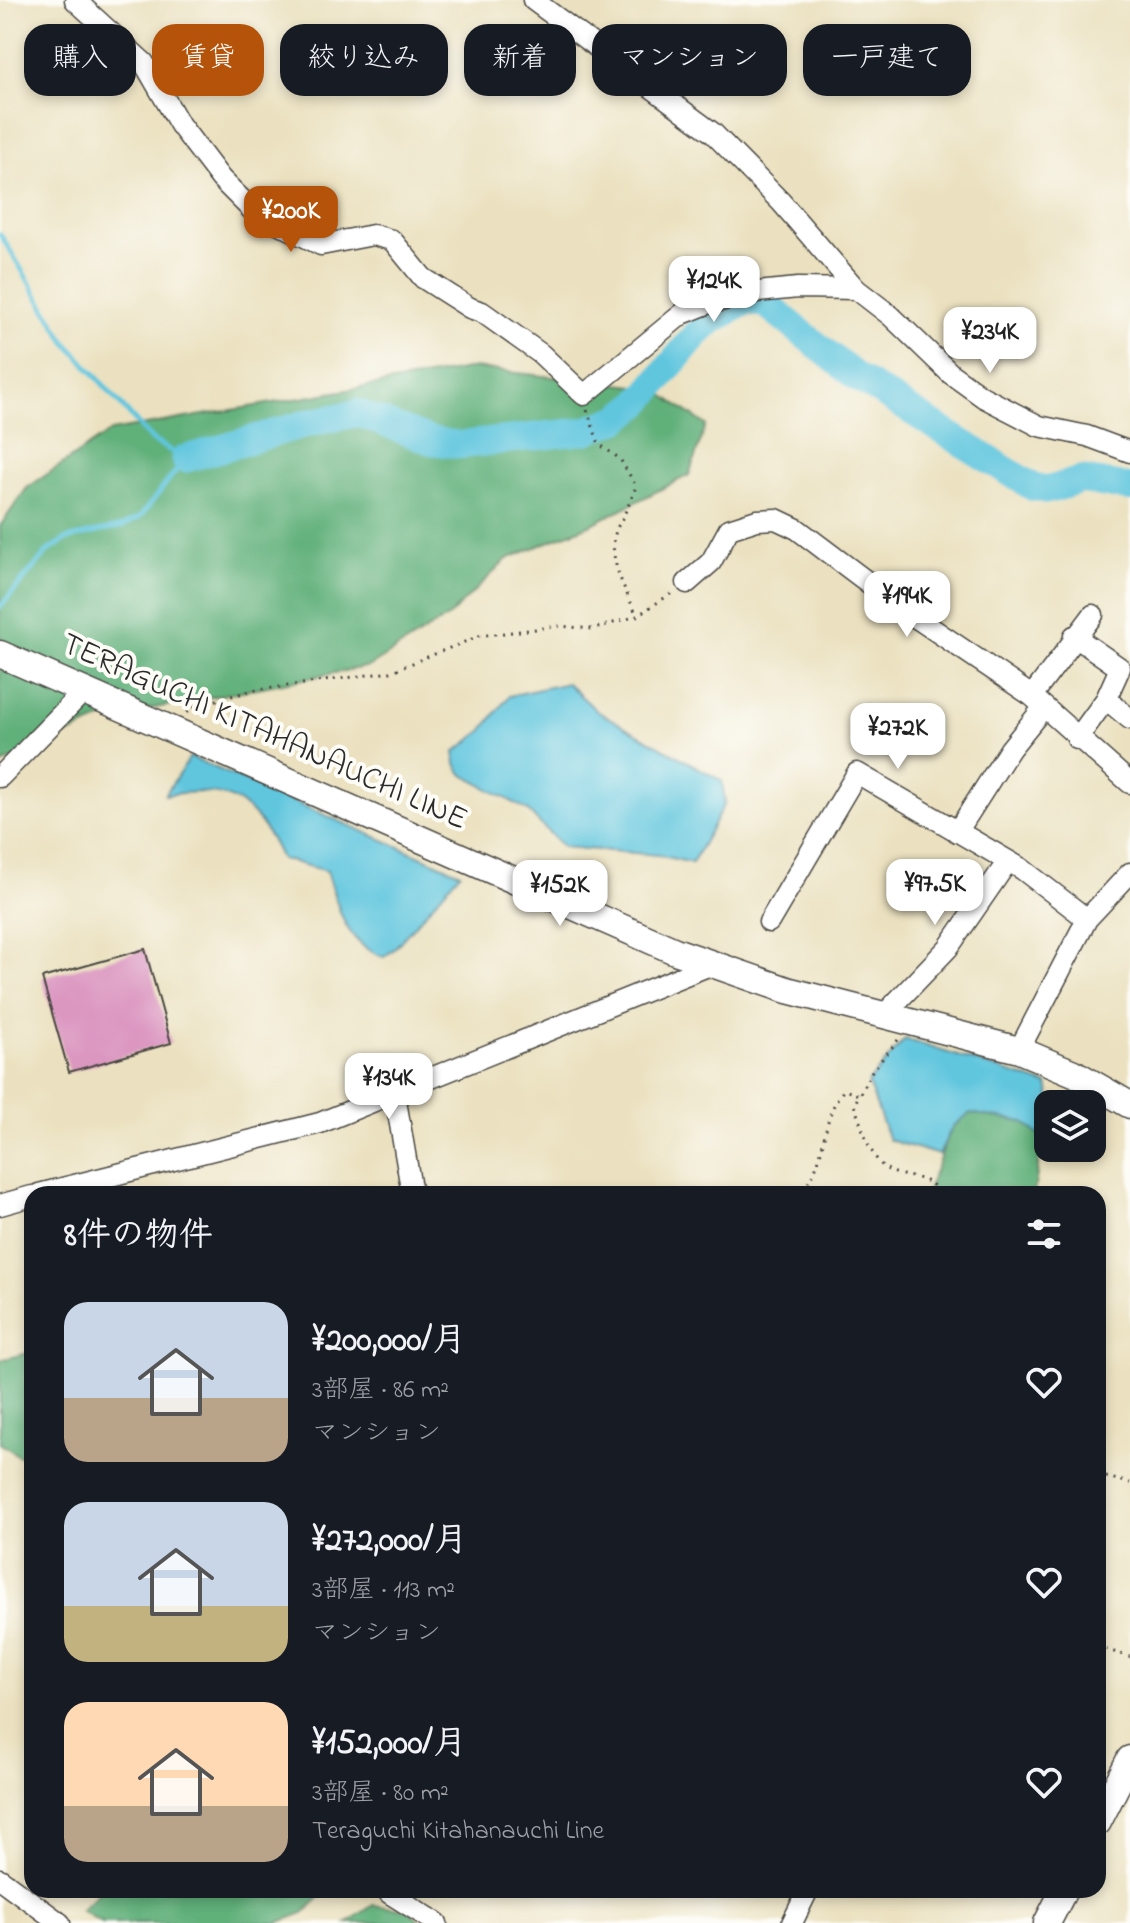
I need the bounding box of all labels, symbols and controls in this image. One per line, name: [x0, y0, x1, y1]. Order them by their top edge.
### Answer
chip: 購入: [24, 24, 136, 96]
chip: 賃貸: [152, 24, 264, 96]
chip: 絞り込み: [280, 24, 448, 96]
chip: 新着: [464, 24, 576, 96]
chip: マンション: [592, 24, 787, 96]
chip: 一戸建て: [803, 24, 971, 96]
pin: ¥200K: [235, 186, 347, 254]
text: ¥200K: [262, 193, 320, 231]
pin: ¥124K: [658, 256, 770, 324]
text: ¥124K: [687, 263, 741, 301]
pin: ¥234K: [934, 307, 1046, 375]
text: ¥234K: [961, 314, 1019, 352]
pin: ¥194K: [851, 571, 963, 639]
text: ¥194K: [882, 578, 932, 616]
street label: TERAGUCHI KITAHANAUCHI LINE: [53, 622, 475, 844]
pin: ¥272K: [842, 703, 954, 771]
text: ¥272K: [868, 710, 928, 748]
pin: ¥97.5K: [870, 859, 1000, 927]
pin: ¥152K: [504, 860, 616, 928]
text: ¥97.5K: [904, 866, 966, 904]
text: ¥152K: [531, 867, 589, 905]
pin: ¥134K: [333, 1053, 445, 1121]
text: ¥134K: [363, 1060, 415, 1098]
map controls: [1034, 1090, 1106, 1162]
button: layers: [1034, 1090, 1106, 1162]
text: 8件の物件: [64, 1212, 213, 1262]
icon: filters: [1022, 1212, 1066, 1256]
text: ¥200,000/月: [312, 1317, 466, 1367]
icon: home: [128, 1334, 224, 1430]
icon: heart: [1022, 1360, 1066, 1404]
text: 3部屋 · 86 m²: [312, 1372, 449, 1410]
text: マンション: [312, 1415, 441, 1453]
text: ¥272,000/月: [312, 1517, 468, 1567]
icon: home: [128, 1534, 224, 1630]
icon: heart: [1022, 1560, 1066, 1604]
text: 3部屋 · 113 m²: [312, 1572, 455, 1610]
text: マンション: [312, 1615, 441, 1653]
text: ¥152,000/月: [312, 1720, 467, 1770]
icon: home: [128, 1734, 224, 1830]
icon: heart: [1022, 1760, 1066, 1804]
text: 3部屋 · 80 m²: [312, 1775, 449, 1813]
text: Teraguchi Kitahanauchi Line: [312, 1813, 604, 1851]

